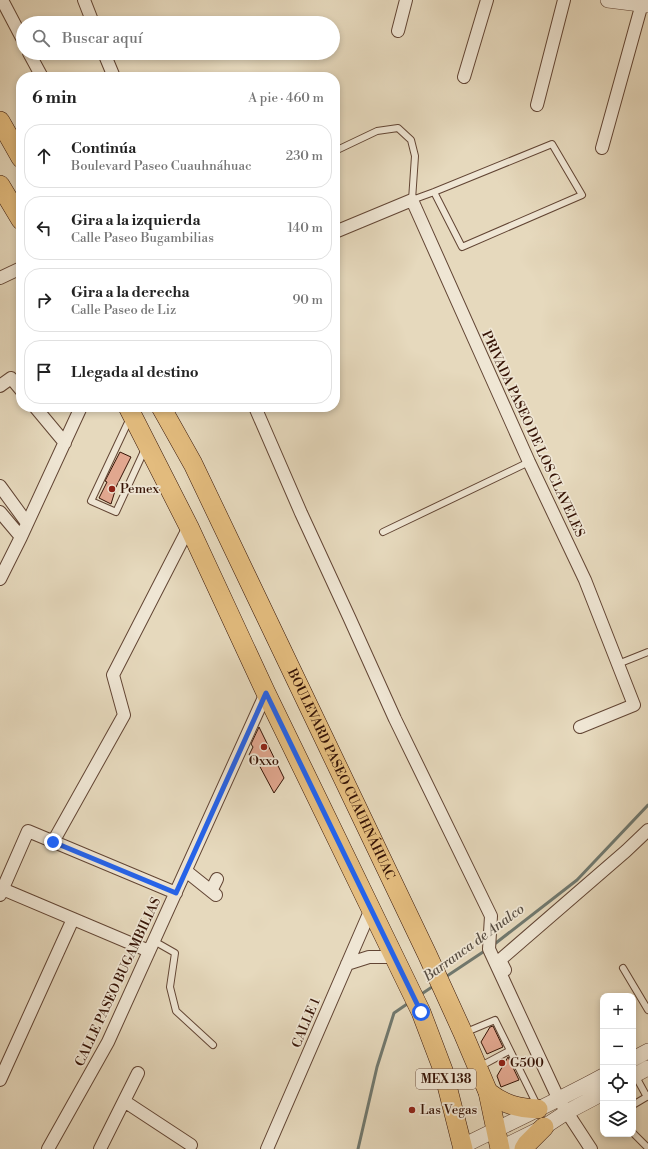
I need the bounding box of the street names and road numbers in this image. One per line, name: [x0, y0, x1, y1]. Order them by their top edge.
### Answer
street label: PRIVADA PASEO DE LOS CLAVELES: [478, 328, 588, 540]
street label: BOULEVARD PASEO CUAUHNÁHUAC: [284, 665, 398, 882]
street label: CALLE PASEO BUGAMBILIAS: [72, 895, 164, 1069]
street label: CALLE 1: [288, 995, 324, 1050]
road number: MEX 138: [416, 1069, 476, 1089]

